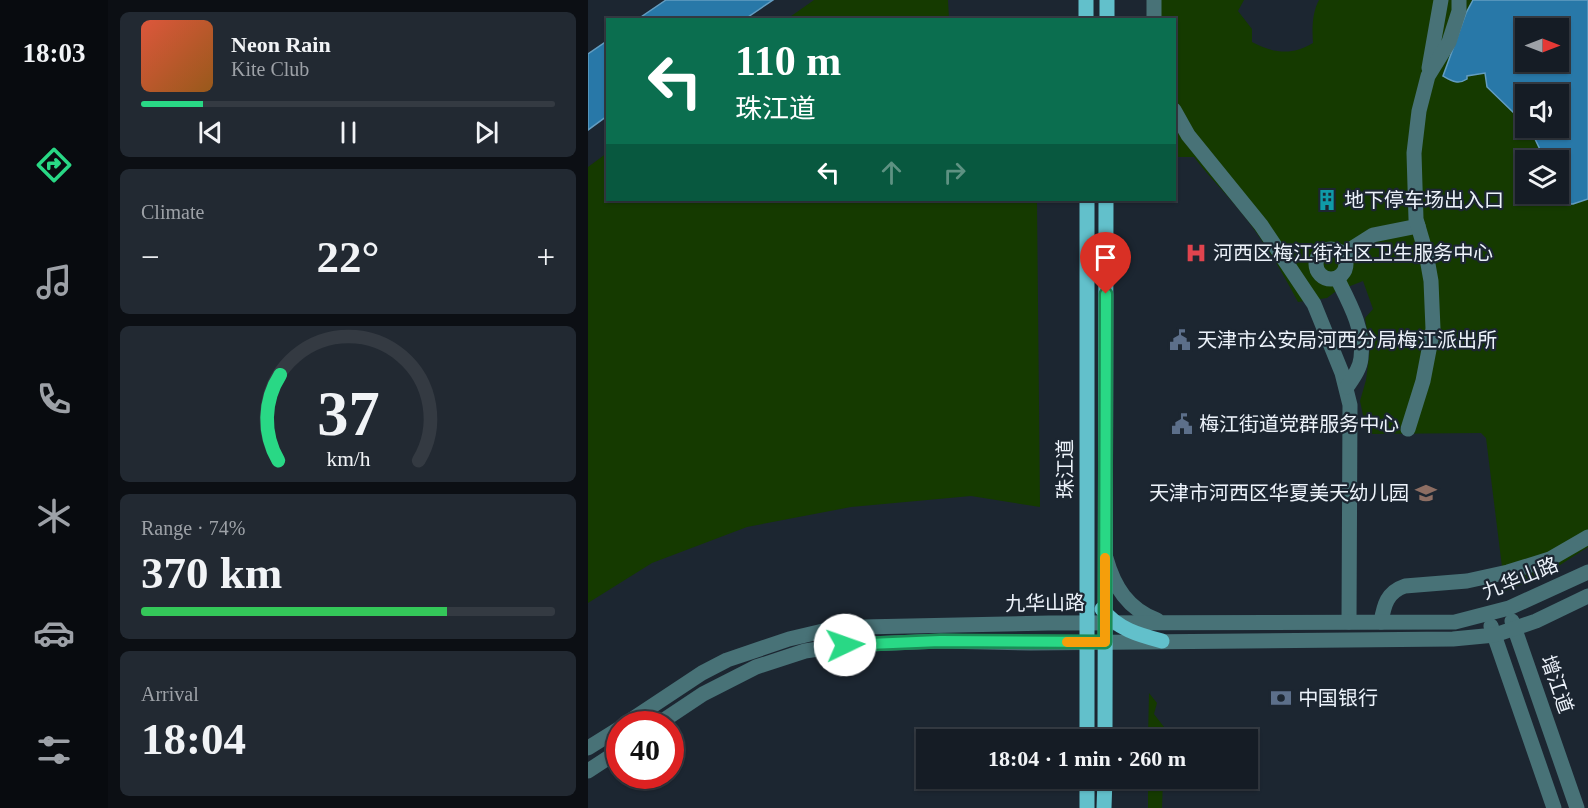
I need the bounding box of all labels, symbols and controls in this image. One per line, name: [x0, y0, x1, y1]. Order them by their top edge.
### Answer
north arrow: [1515, 18, 1569, 72]
map controls: [1515, 18, 1569, 204]
text: Neon Rain: [231, 32, 331, 57]
text: 18:03: [23, 38, 86, 68]
text: 110 m: [735, 38, 841, 84]
icon: left: [636, 42, 714, 120]
text: Kite Club: [231, 58, 309, 80]
button: sound: [1515, 84, 1569, 138]
text: 珠江道: [735, 94, 816, 124]
icon: previous: [194, 116, 227, 149]
icon: pause: [332, 116, 365, 149]
icon: next: [470, 116, 503, 149]
icon: directions: [33, 144, 75, 186]
button: layers: [1515, 150, 1569, 204]
icon: left: [812, 156, 845, 189]
icon: ahead: [875, 156, 908, 189]
icon: right: [938, 156, 971, 189]
building icon: 地下停车场出入口: [1315, 188, 1339, 212]
place label: 地下停车场出入口: [1344, 189, 1504, 211]
text: Climate: [141, 201, 204, 223]
text: 22°: [317, 232, 380, 282]
pin: [1080, 232, 1131, 294]
text: −: [141, 239, 160, 275]
text: +: [536, 239, 555, 275]
icon: arrive: [1089, 241, 1122, 274]
hospital icon: 河西区梅江街社区卫生服务中心: [1184, 241, 1208, 265]
place label: 河西区梅江街社区卫生服务中心: [1213, 242, 1493, 264]
icon: music: [33, 261, 75, 303]
public building icon: 天津市公安局河西分局梅江派出所: [1168, 328, 1192, 352]
place label: 天津市公安局河西分局梅江派出所: [1197, 329, 1497, 351]
icon: phone: [33, 378, 75, 420]
text: 37: [317, 379, 379, 448]
public building icon: 梅江街道党群服务中心: [1170, 412, 1194, 436]
place label: 梅江街道党群服务中心: [1199, 413, 1399, 435]
street label: 珠江道: [1054, 439, 1076, 499]
text: km/h: [326, 447, 370, 471]
school or university icon: 天津市河西区华夏美天幼儿园: [1414, 481, 1438, 505]
place label: 天津市河西区华夏美天幼儿园: [1149, 482, 1409, 504]
icon: climate: [33, 495, 75, 537]
text: Range · 74%: [141, 517, 245, 539]
text: 370 km: [141, 548, 282, 598]
street label: 九华山路: [1479, 553, 1561, 603]
street label: 九华山路: [1005, 591, 1085, 615]
icon: car: [33, 612, 75, 654]
position arrow: [813, 613, 877, 677]
street label: 增江道: [1537, 652, 1577, 716]
text: Arrival: [141, 683, 199, 705]
bank icon: 中国银行: [1269, 686, 1293, 710]
place label: 中国银行: [1298, 687, 1378, 709]
speed limit sign: 40: [606, 711, 684, 789]
text: 18:04: [141, 714, 246, 764]
icon: filters: [33, 729, 75, 771]
text: 18:04 · 1 min · 260 m: [988, 746, 1186, 771]

